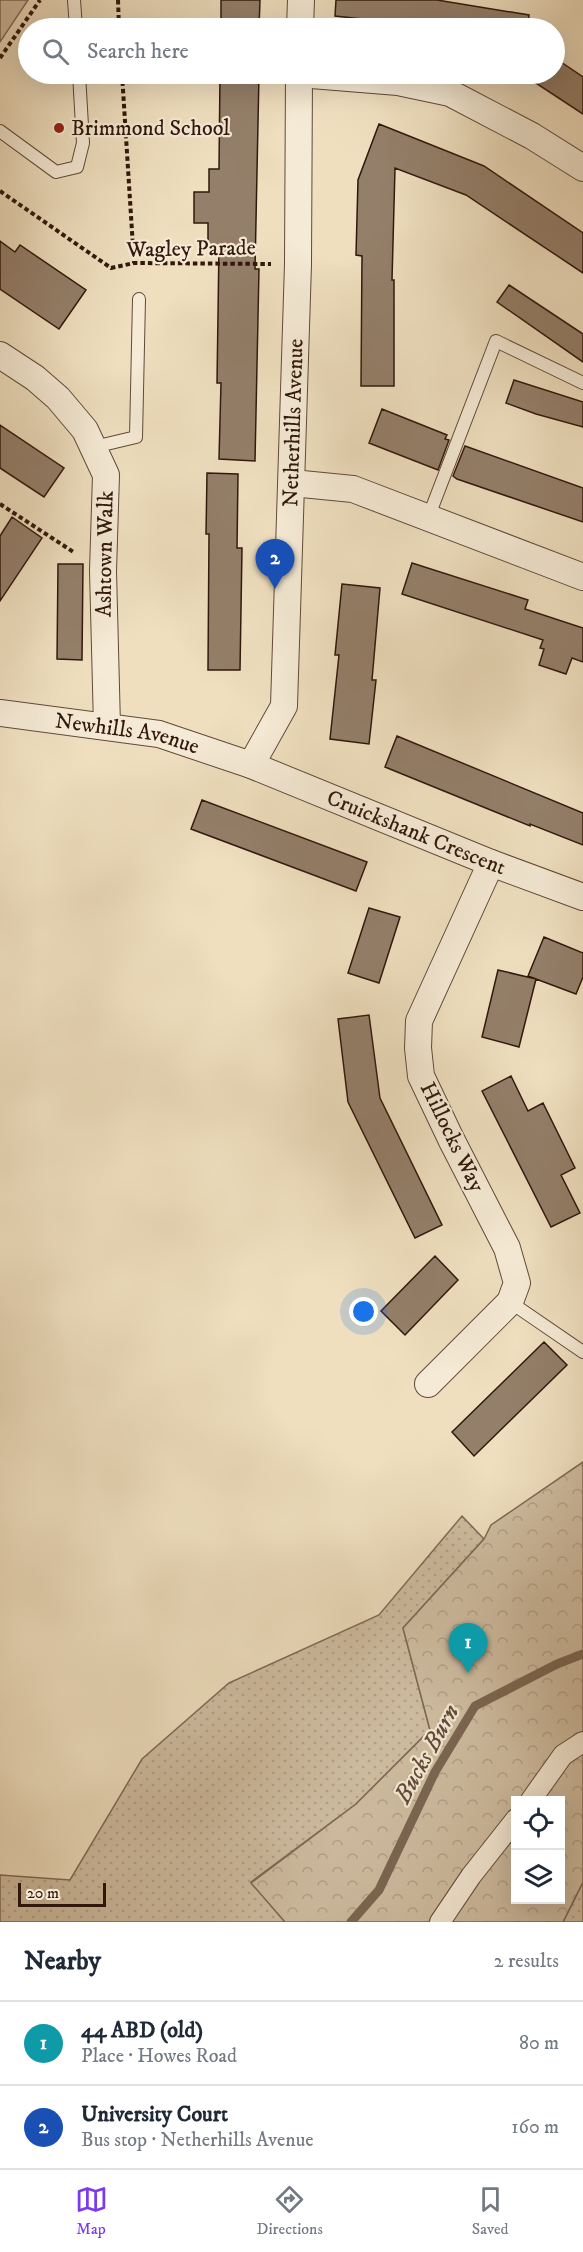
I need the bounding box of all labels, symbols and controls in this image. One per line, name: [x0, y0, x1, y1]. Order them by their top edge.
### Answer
search box: [18, 18, 565, 84]
icon: search: [39, 35, 72, 68]
text: Search here: [87, 38, 189, 65]
place label: Brimmond School: [71, 115, 230, 142]
marker: Brimmond School: [52, 121, 66, 135]
street label: Wagley Parade: [125, 234, 256, 264]
street label: Netherhills Avenue: [277, 338, 309, 507]
street label: Ashtown Walk: [90, 490, 120, 617]
pin: 2: [256, 540, 294, 589]
street label: Newhills Avenue: [53, 707, 203, 760]
street label: Cruickshank Crescent: [323, 784, 510, 881]
street label: Hillocks Way: [414, 1078, 490, 1197]
your location: [349, 1297, 378, 1326]
pin: 1: [448, 1624, 488, 1673]
water label: Bucks Burn: [387, 1699, 466, 1809]
map controls: [511, 1796, 565, 1904]
button: locate: [511, 1796, 565, 1850]
button: layers: [511, 1850, 565, 1904]
scale bar: [18, 1880, 106, 1908]
text: 20 m: [27, 1883, 59, 1903]
text: Nearby: [24, 1945, 101, 1978]
text: 2 results: [494, 1949, 559, 1974]
text: 44 ABD (old): [81, 2017, 203, 2044]
text: 1: [40, 2031, 47, 2056]
text: 80 m: [519, 2031, 559, 2056]
text: Place · Howes Road: [81, 2044, 237, 2069]
text: University Court: [81, 2101, 228, 2128]
text: 2: [39, 2115, 48, 2140]
text: 160 m: [511, 2115, 559, 2140]
text: Bus stop · Netherhills Avenue: [81, 2128, 314, 2153]
tab: Map: [75, 2183, 108, 2239]
tab: Directions: [257, 2183, 323, 2239]
tab: Saved: [472, 2183, 509, 2239]

